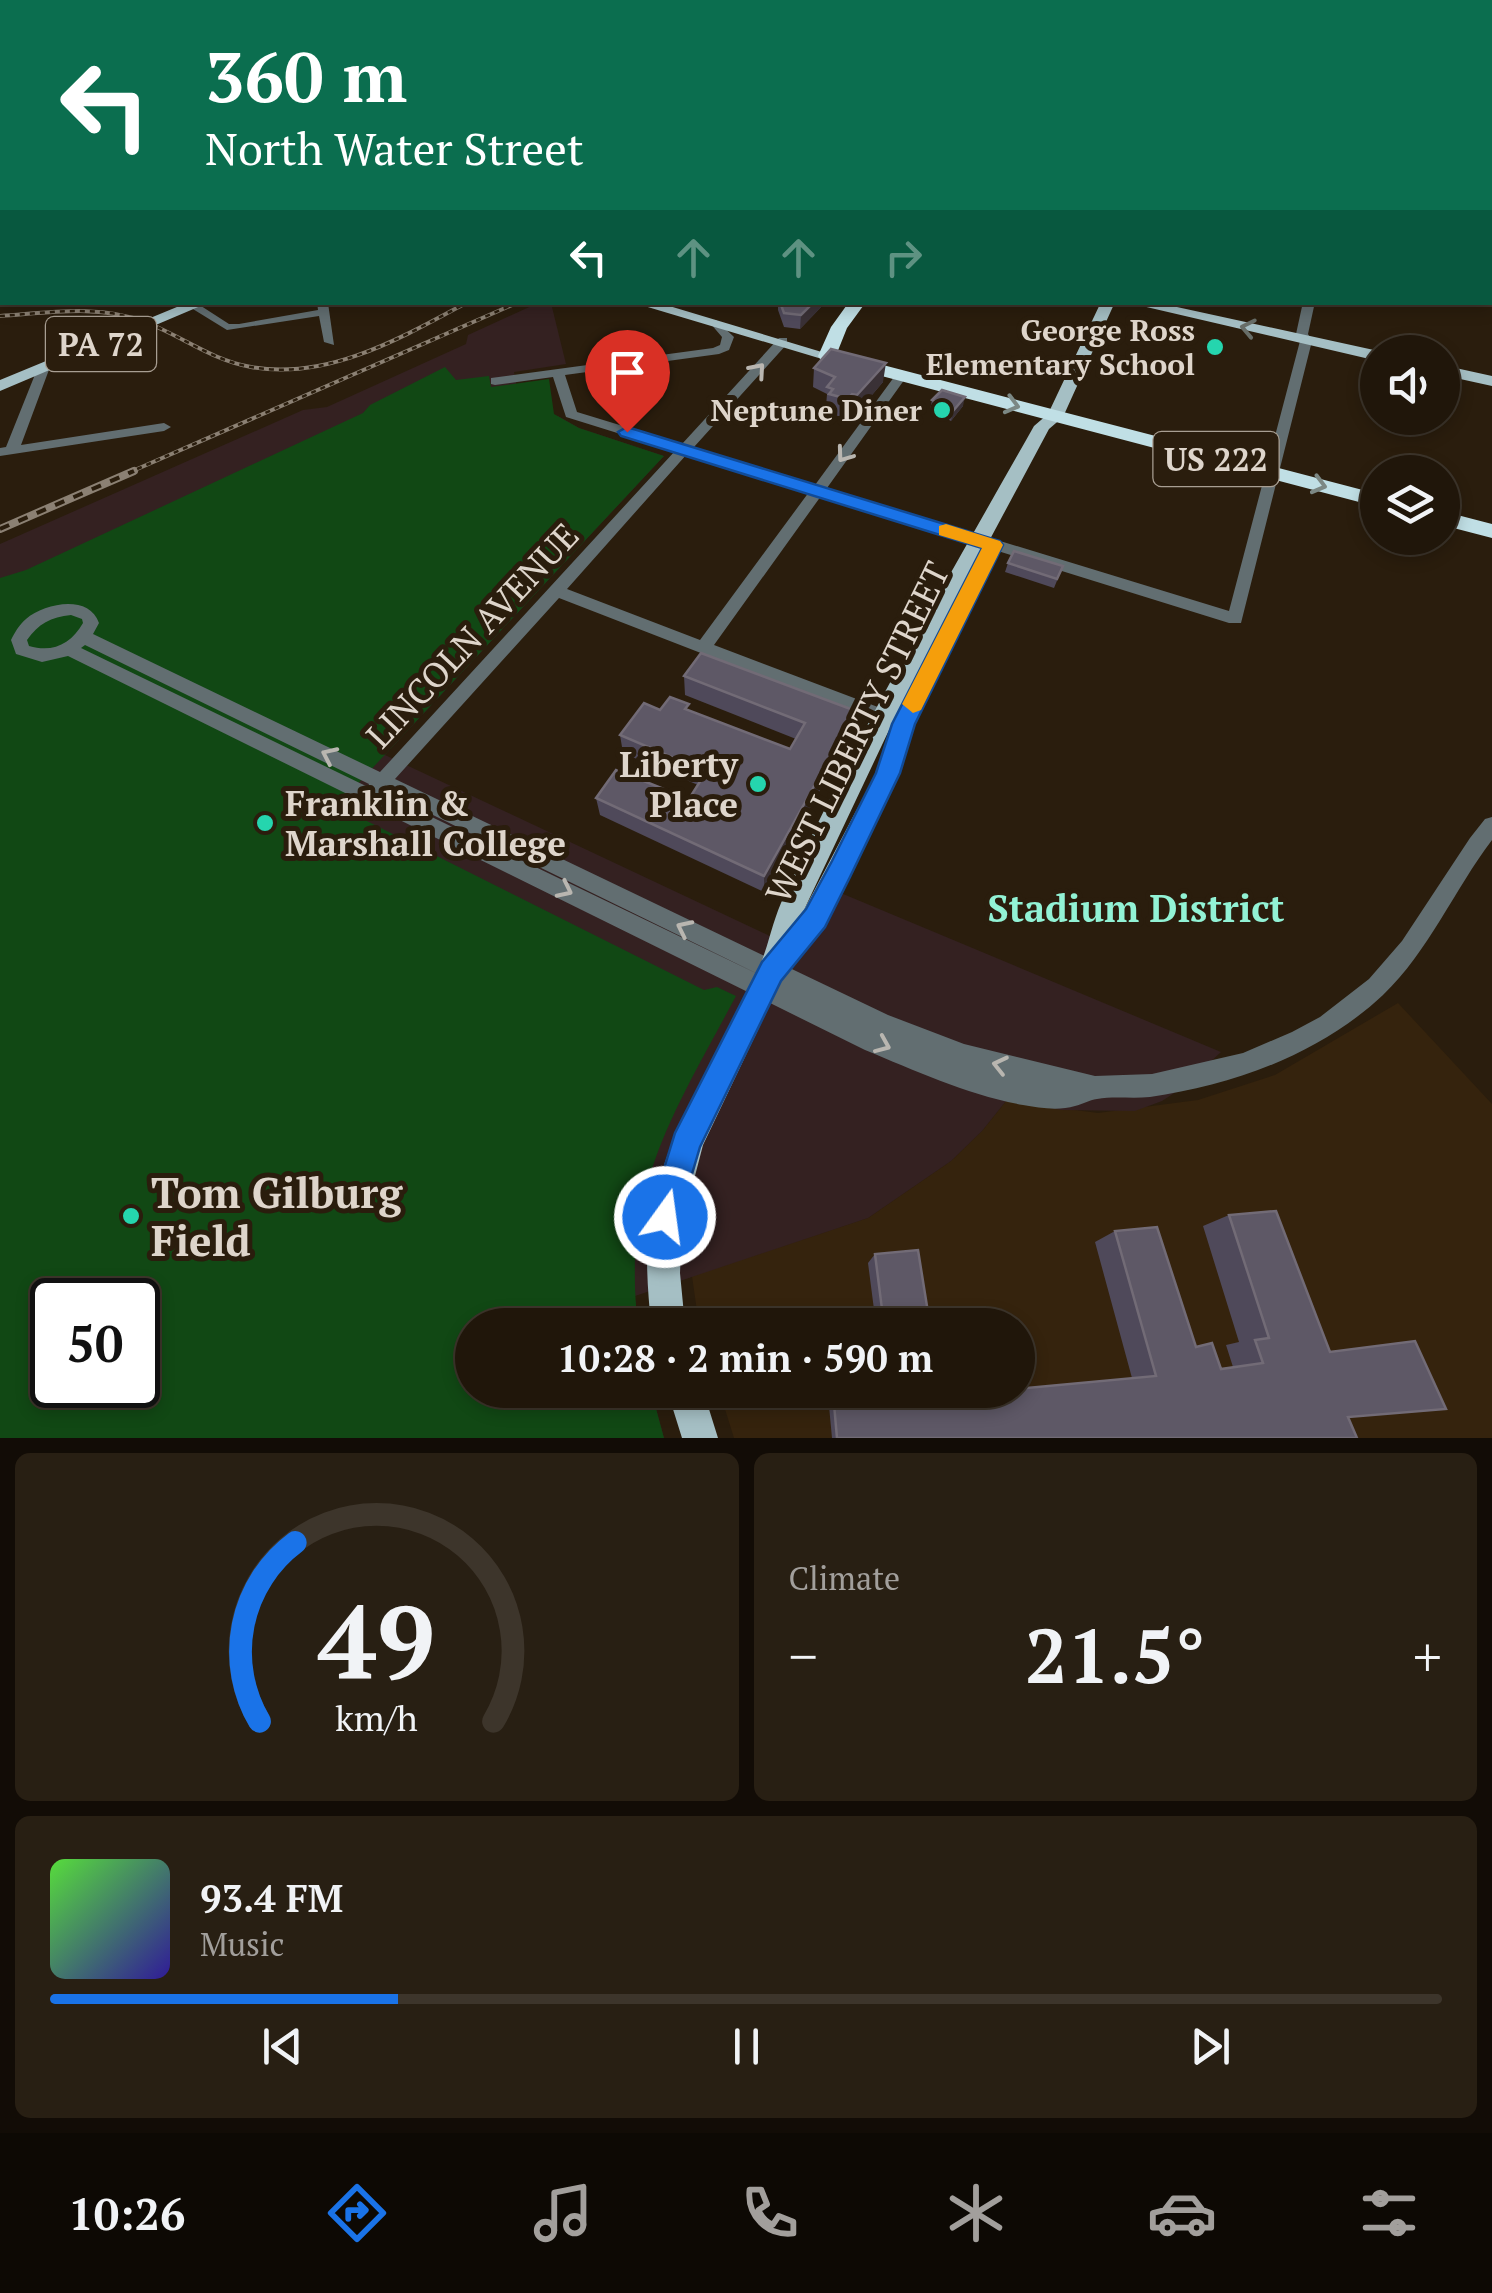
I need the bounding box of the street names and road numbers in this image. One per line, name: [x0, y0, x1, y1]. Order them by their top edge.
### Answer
road number: PA 72: [46, 317, 156, 371]
road number: US 222: [1154, 432, 1278, 486]
street label: LINCOLN AVENUE: [356, 513, 588, 757]
street label: WEST LIBERTY STREET: [754, 554, 960, 910]

